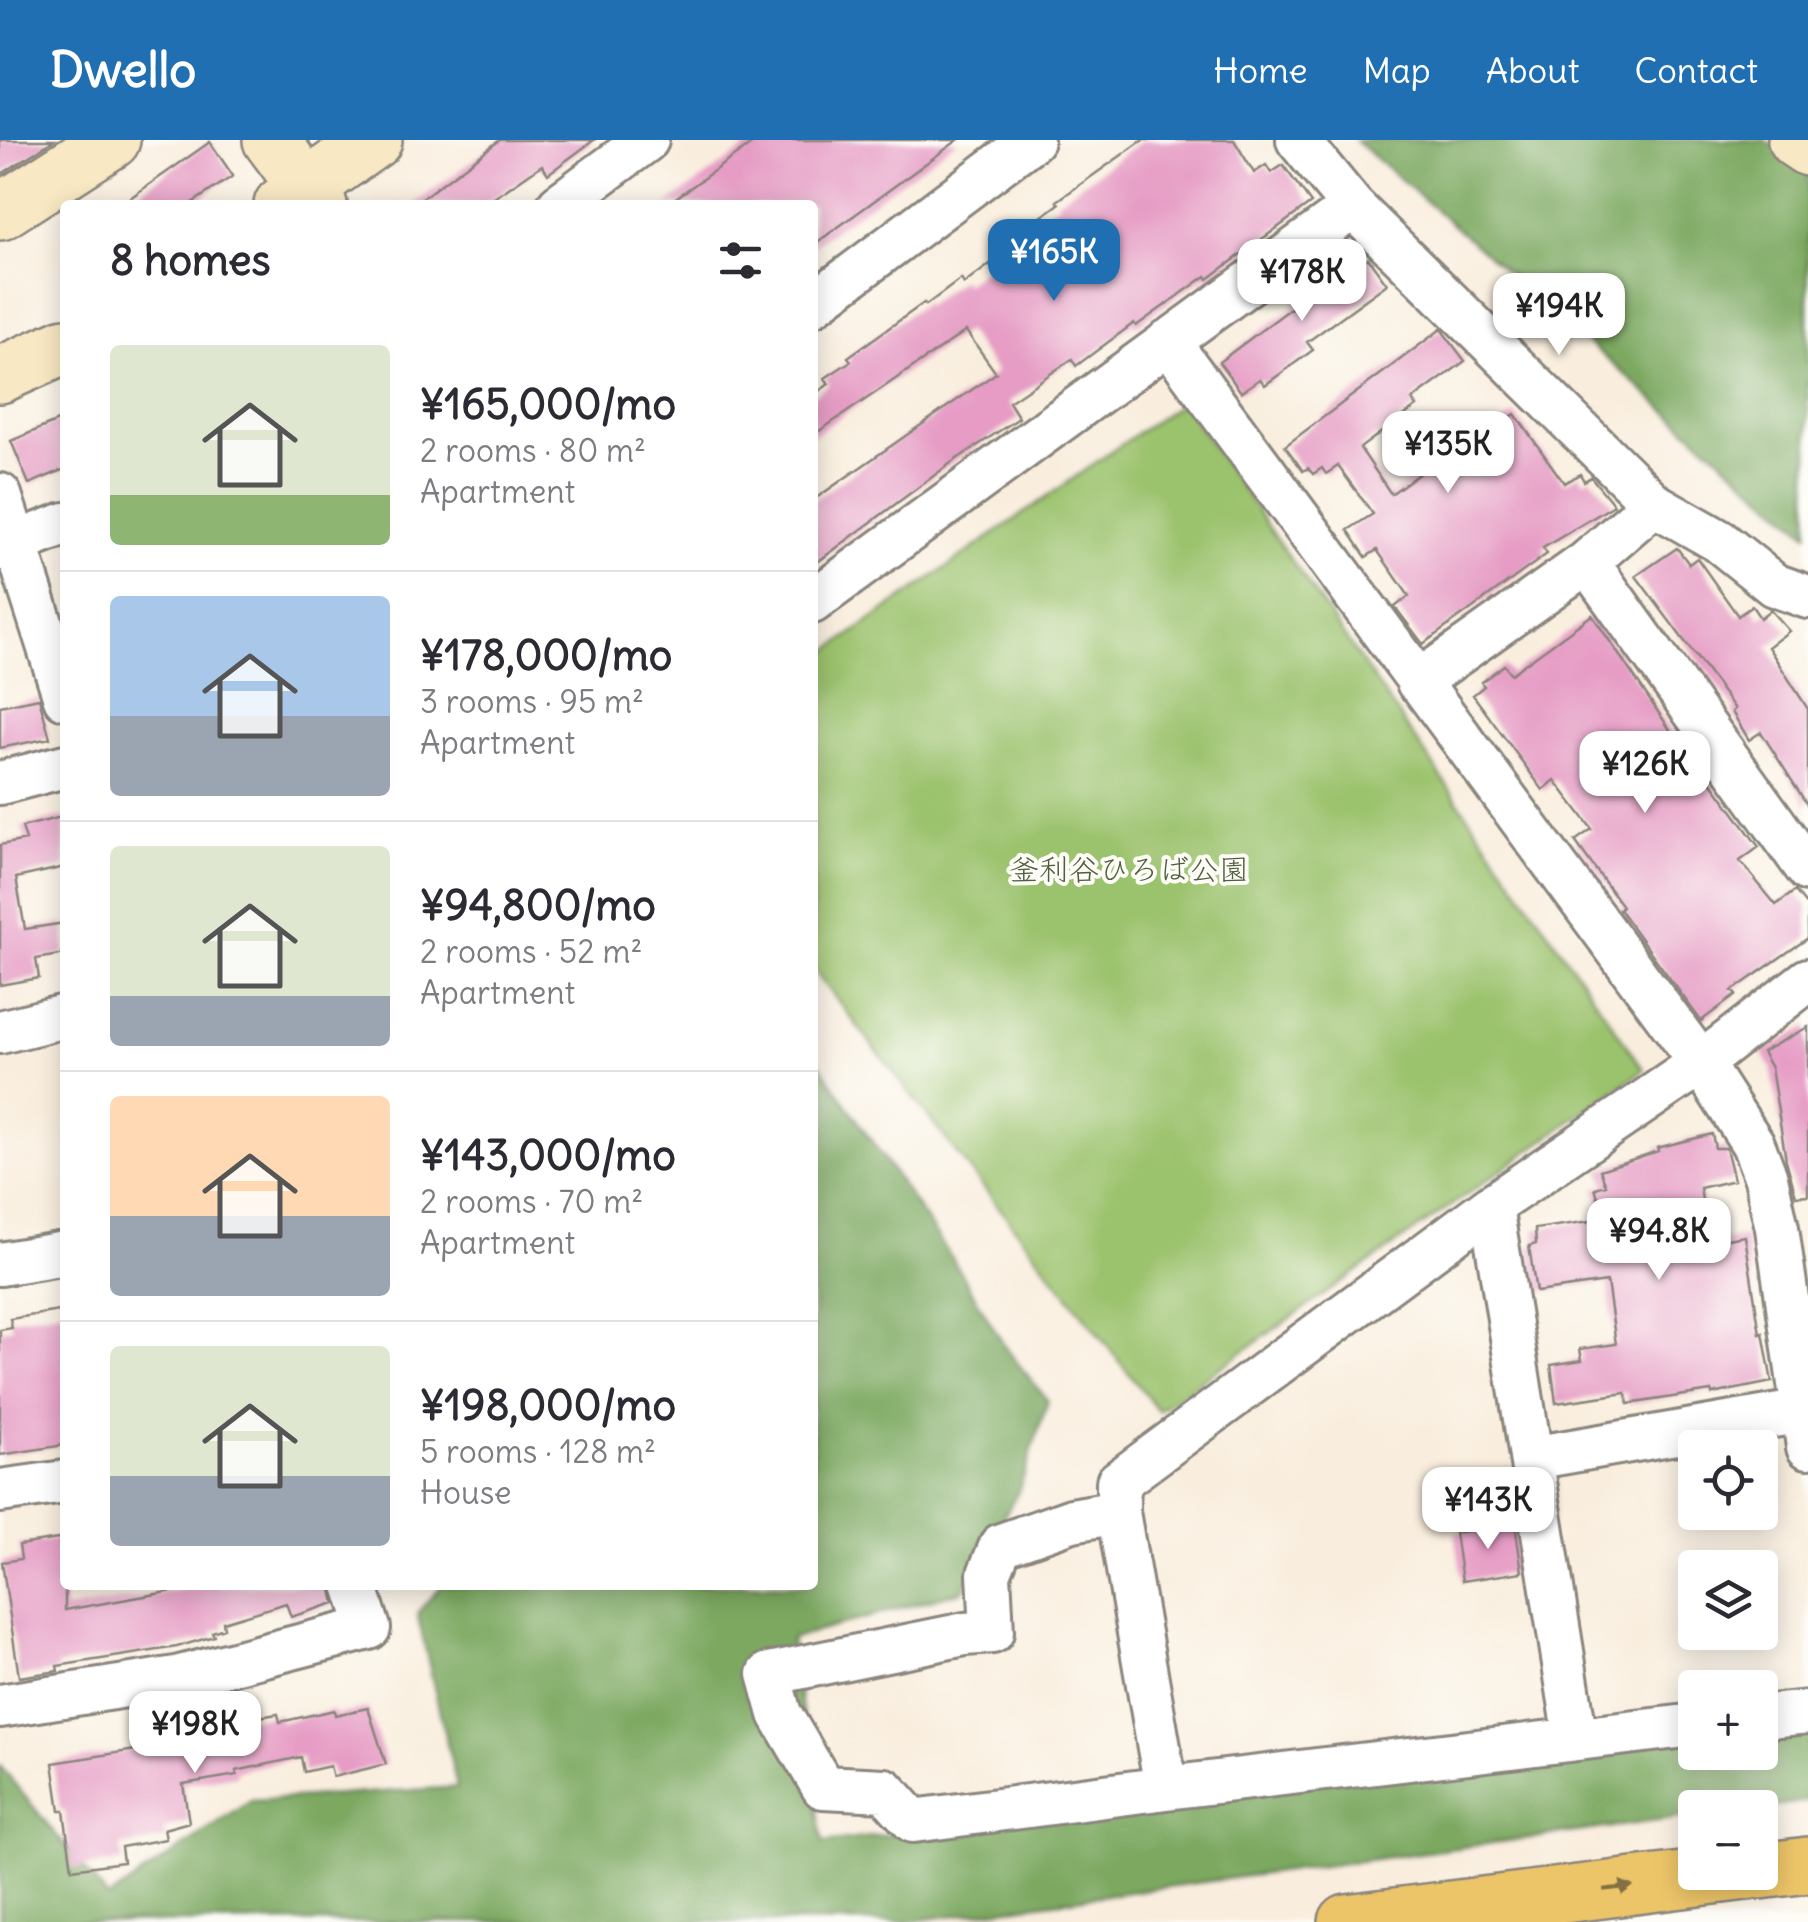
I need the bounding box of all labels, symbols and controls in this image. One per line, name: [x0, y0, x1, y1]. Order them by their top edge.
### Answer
text: Dwello: [50, 40, 196, 100]
text: Home: [1213, 48, 1308, 92]
text: Map: [1363, 48, 1431, 92]
text: About: [1486, 48, 1579, 92]
text: Contact: [1634, 48, 1758, 92]
pin: ¥165K: [984, 219, 1124, 304]
text: ¥165K: [1010, 231, 1098, 272]
icon: filters: [713, 233, 768, 288]
text: 8 homes: [110, 234, 271, 286]
pin: ¥178K: [1232, 239, 1372, 324]
text: ¥178K: [1259, 251, 1345, 292]
pin: ¥194K: [1489, 273, 1629, 358]
text: ¥194K: [1515, 285, 1603, 326]
text: ¥165,000/mo: [420, 378, 676, 430]
icon: home: [190, 385, 310, 505]
pin: ¥135K: [1378, 411, 1518, 496]
text: ¥135K: [1404, 423, 1492, 464]
text: 2 rooms · 80 m²: [420, 430, 646, 471]
text: Apartment: [420, 471, 575, 512]
text: ¥178,000/mo: [420, 629, 672, 681]
icon: home: [190, 636, 310, 756]
text: 3 rooms · 95 m²: [420, 681, 644, 722]
text: Apartment: [420, 722, 575, 763]
pin: ¥126K: [1575, 731, 1715, 816]
text: ¥126K: [1601, 743, 1689, 784]
park label: 釜利谷ひろば公園: [1009, 850, 1249, 888]
text: ¥94,800/mo: [420, 879, 656, 931]
icon: home: [190, 886, 310, 1006]
text: 2 rooms · 52 m²: [420, 931, 642, 972]
text: Apartment: [420, 972, 575, 1013]
text: ¥143,000/mo: [420, 1129, 676, 1181]
icon: home: [190, 1136, 310, 1256]
text: 2 rooms · 70 m²: [420, 1181, 643, 1222]
pin: ¥94.8K: [1578, 1198, 1740, 1283]
text: ¥94.8K: [1609, 1210, 1709, 1251]
text: Apartment: [420, 1222, 575, 1263]
text: ¥198,000/mo: [420, 1379, 676, 1431]
icon: home: [190, 1386, 310, 1506]
map controls: [1678, 1430, 1778, 1890]
button: locate: [1678, 1430, 1778, 1530]
text: 5 rooms · 128 m²: [420, 1431, 656, 1472]
pin: ¥143K: [1418, 1467, 1558, 1552]
text: House: [420, 1472, 511, 1513]
text: ¥143K: [1444, 1479, 1532, 1520]
button: layers: [1678, 1550, 1778, 1650]
button: +: [1678, 1670, 1778, 1770]
pin: ¥198K: [125, 1691, 265, 1776]
text: ¥198K: [151, 1703, 239, 1744]
button: −: [1678, 1790, 1778, 1890]
one-way arrow: [1602, 1880, 1634, 1896]

